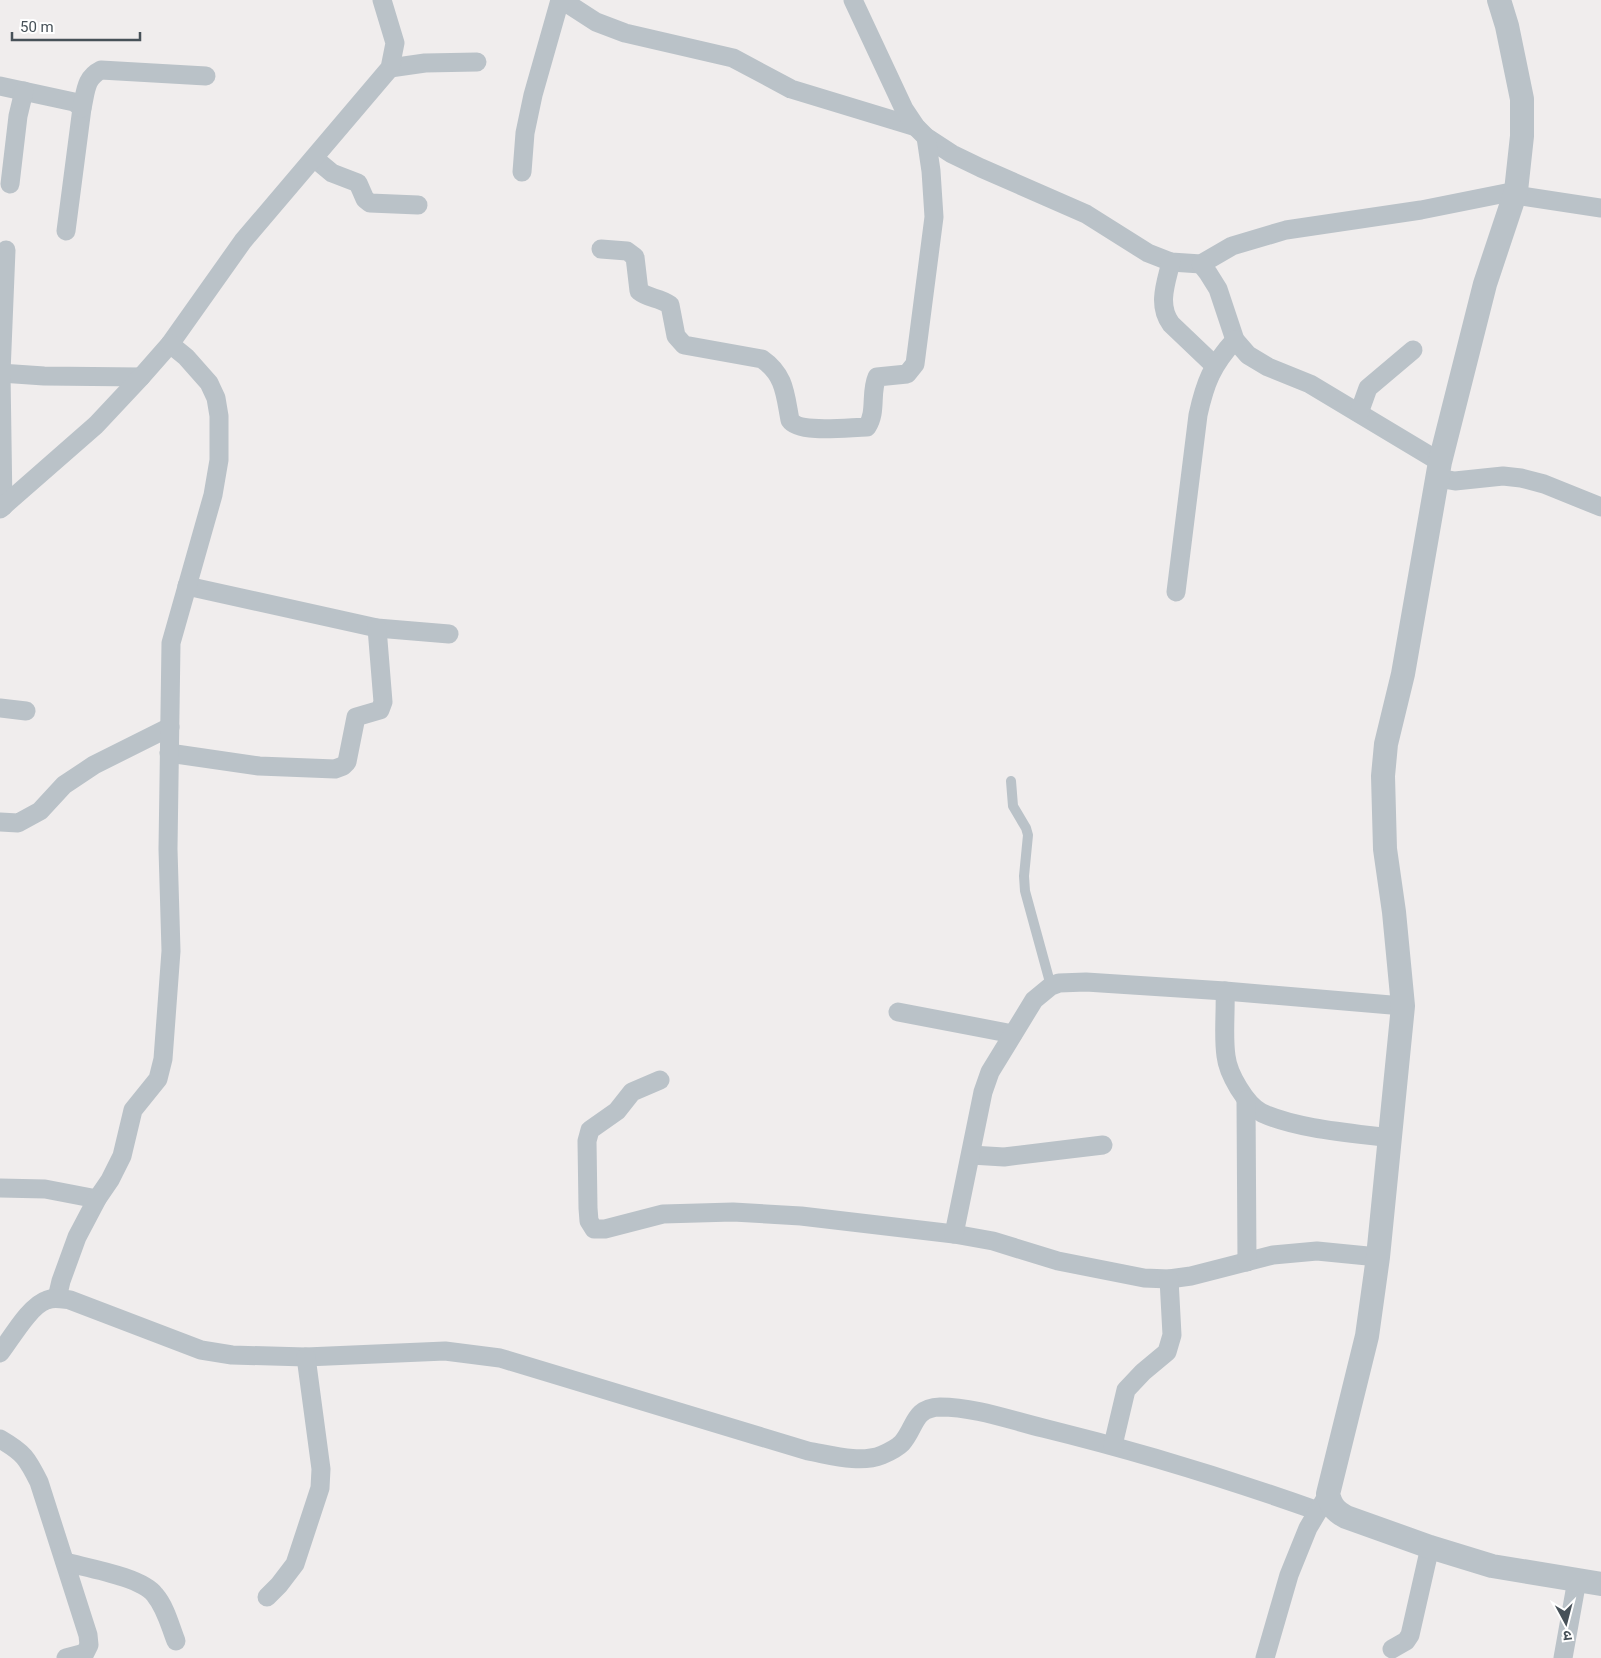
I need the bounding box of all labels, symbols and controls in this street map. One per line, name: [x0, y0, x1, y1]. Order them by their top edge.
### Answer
scale bar: [12, 10, 140, 42]
text: 50 m: [20, 18, 54, 36]
north arrow: [1541, 1598, 1591, 1648]
text: उ: [1562, 1627, 1573, 1644]

